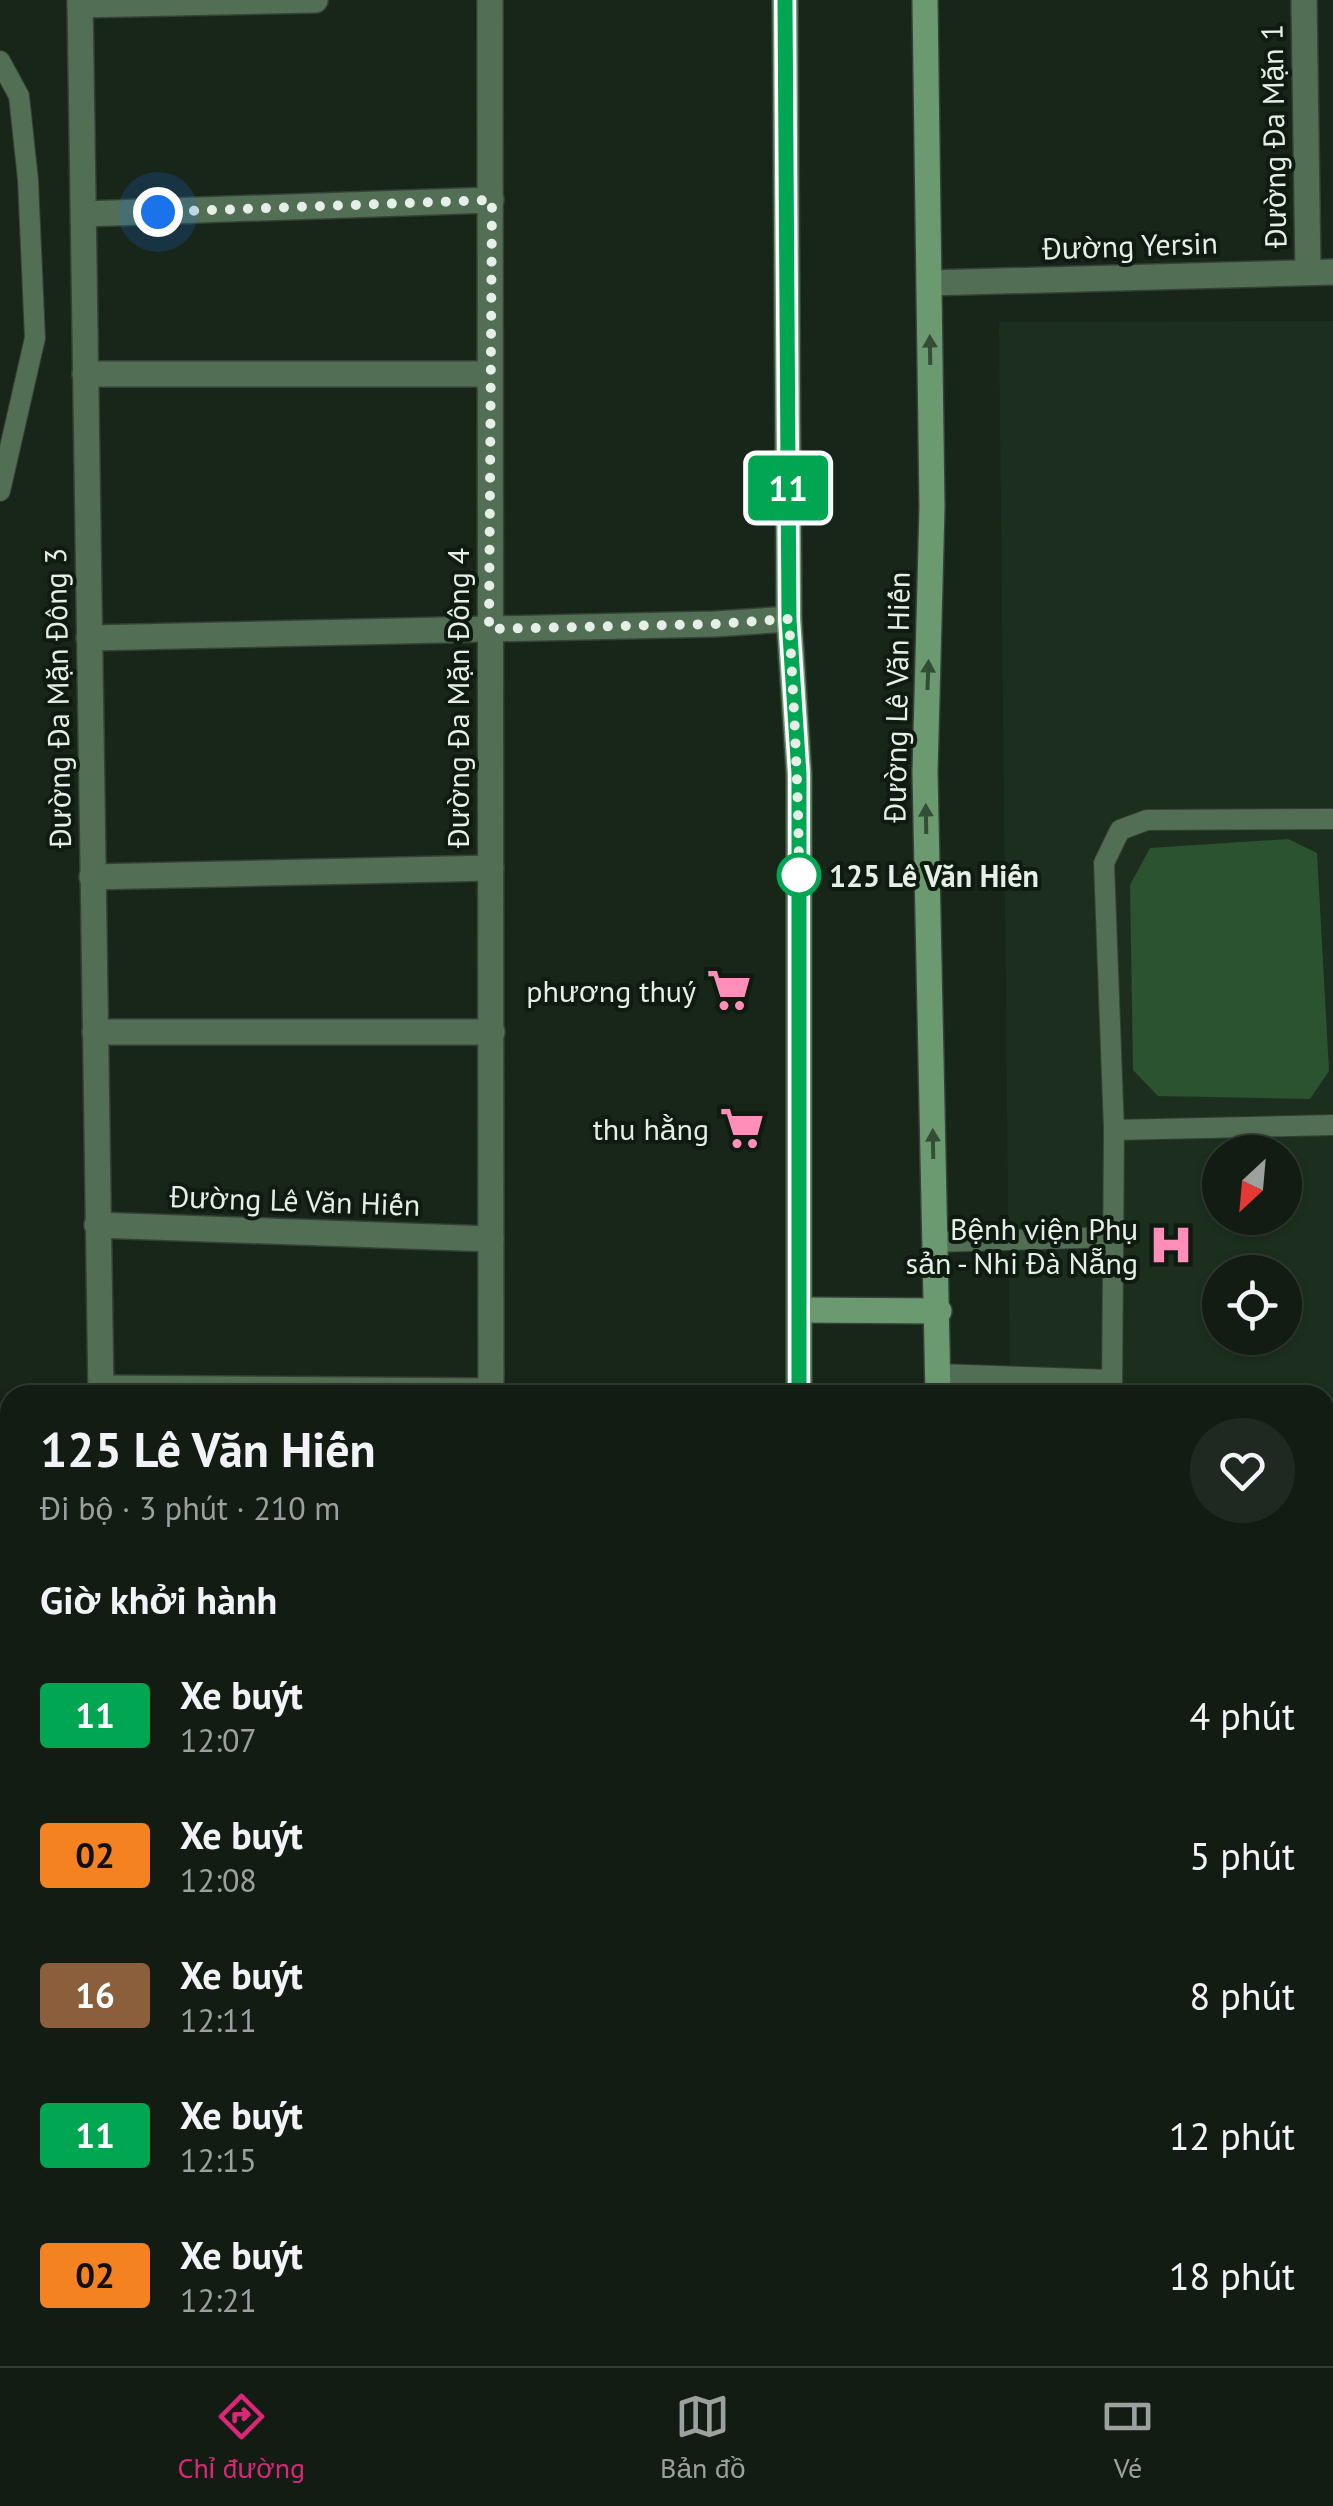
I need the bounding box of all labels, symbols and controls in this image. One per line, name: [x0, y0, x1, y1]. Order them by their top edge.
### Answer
street label: Đường Đa Mặn 1: [1252, 24, 1294, 249]
your location: [133, 187, 183, 237]
street label: Đường Yersin: [1040, 222, 1219, 268]
one-way arrow: [921, 333, 937, 365]
line badge: 11: [743, 456, 833, 520]
text: 11: [768, 465, 808, 511]
street label: Đường Đa Mặn Đông 3: [35, 548, 79, 849]
street label: Đường Đa Mặn Đông 4: [438, 548, 477, 849]
street label: Đường Lê Văn Hiến: [874, 571, 918, 824]
one-way arrow: [920, 658, 936, 690]
one-way arrow: [918, 803, 934, 835]
marker: 125 Lê Văn Hiến: [778, 854, 820, 896]
place label: 125 Lê Văn Hiến: [829, 856, 1039, 895]
supermarket icon: phương thuý: [705, 966, 753, 1014]
place label: phương thuý: [526, 971, 696, 1010]
supermarket icon: thu hằng: [718, 1104, 766, 1152]
place label: thu hằng: [593, 1109, 709, 1148]
one-way arrow: [925, 1128, 941, 1160]
north arrow: [1202, 1135, 1302, 1235]
map controls: [1202, 1135, 1302, 1355]
street label: Đường Lê Văn Hiến: [168, 1176, 421, 1224]
place label: Bệnh viện Phụ sản - Nhi Đà Nẵng: [906, 1209, 1138, 1282]
hospital icon: Bệnh viện Phụ sản - Nhi Đà Nẵng: [1147, 1221, 1195, 1269]
button: locate: [1202, 1255, 1302, 1355]
text: 125 Lê Văn Hiến: [40, 1418, 376, 1480]
button: heart: [1190, 1418, 1295, 1523]
text: Đi bộ · 3 phút · 210 m: [40, 1487, 340, 1529]
text: Giờ khởi hành: [40, 1575, 277, 1624]
text: Xe buýt: [180, 1670, 303, 1719]
text: 4 phút: [1189, 1691, 1295, 1740]
text: 11: [75, 1692, 115, 1738]
text: 12:07: [180, 1719, 257, 1761]
text: Xe buýt: [180, 1810, 303, 1859]
text: 5 phút: [1189, 1831, 1295, 1880]
text: 02: [75, 1832, 115, 1878]
text: 12:08: [180, 1859, 257, 1901]
text: Xe buýt: [180, 1950, 303, 1999]
text: 8 phút: [1189, 1971, 1295, 2020]
text: 16: [75, 1972, 115, 2018]
text: 12:11: [180, 1999, 257, 2041]
text: Xe buýt: [180, 2090, 303, 2139]
text: 12 phút: [1169, 2111, 1295, 2160]
text: 11: [75, 2112, 115, 2158]
text: 12:15: [180, 2139, 257, 2181]
text: Xe buýt: [180, 2230, 303, 2279]
text: 18 phút: [1169, 2251, 1295, 2300]
text: 02: [75, 2252, 115, 2298]
text: 12:21: [180, 2279, 257, 2321]
tab: Chỉ đường: [177, 2389, 305, 2486]
tab: Bản đồ: [660, 2389, 745, 2486]
tab: Vé: [1100, 2389, 1155, 2486]

